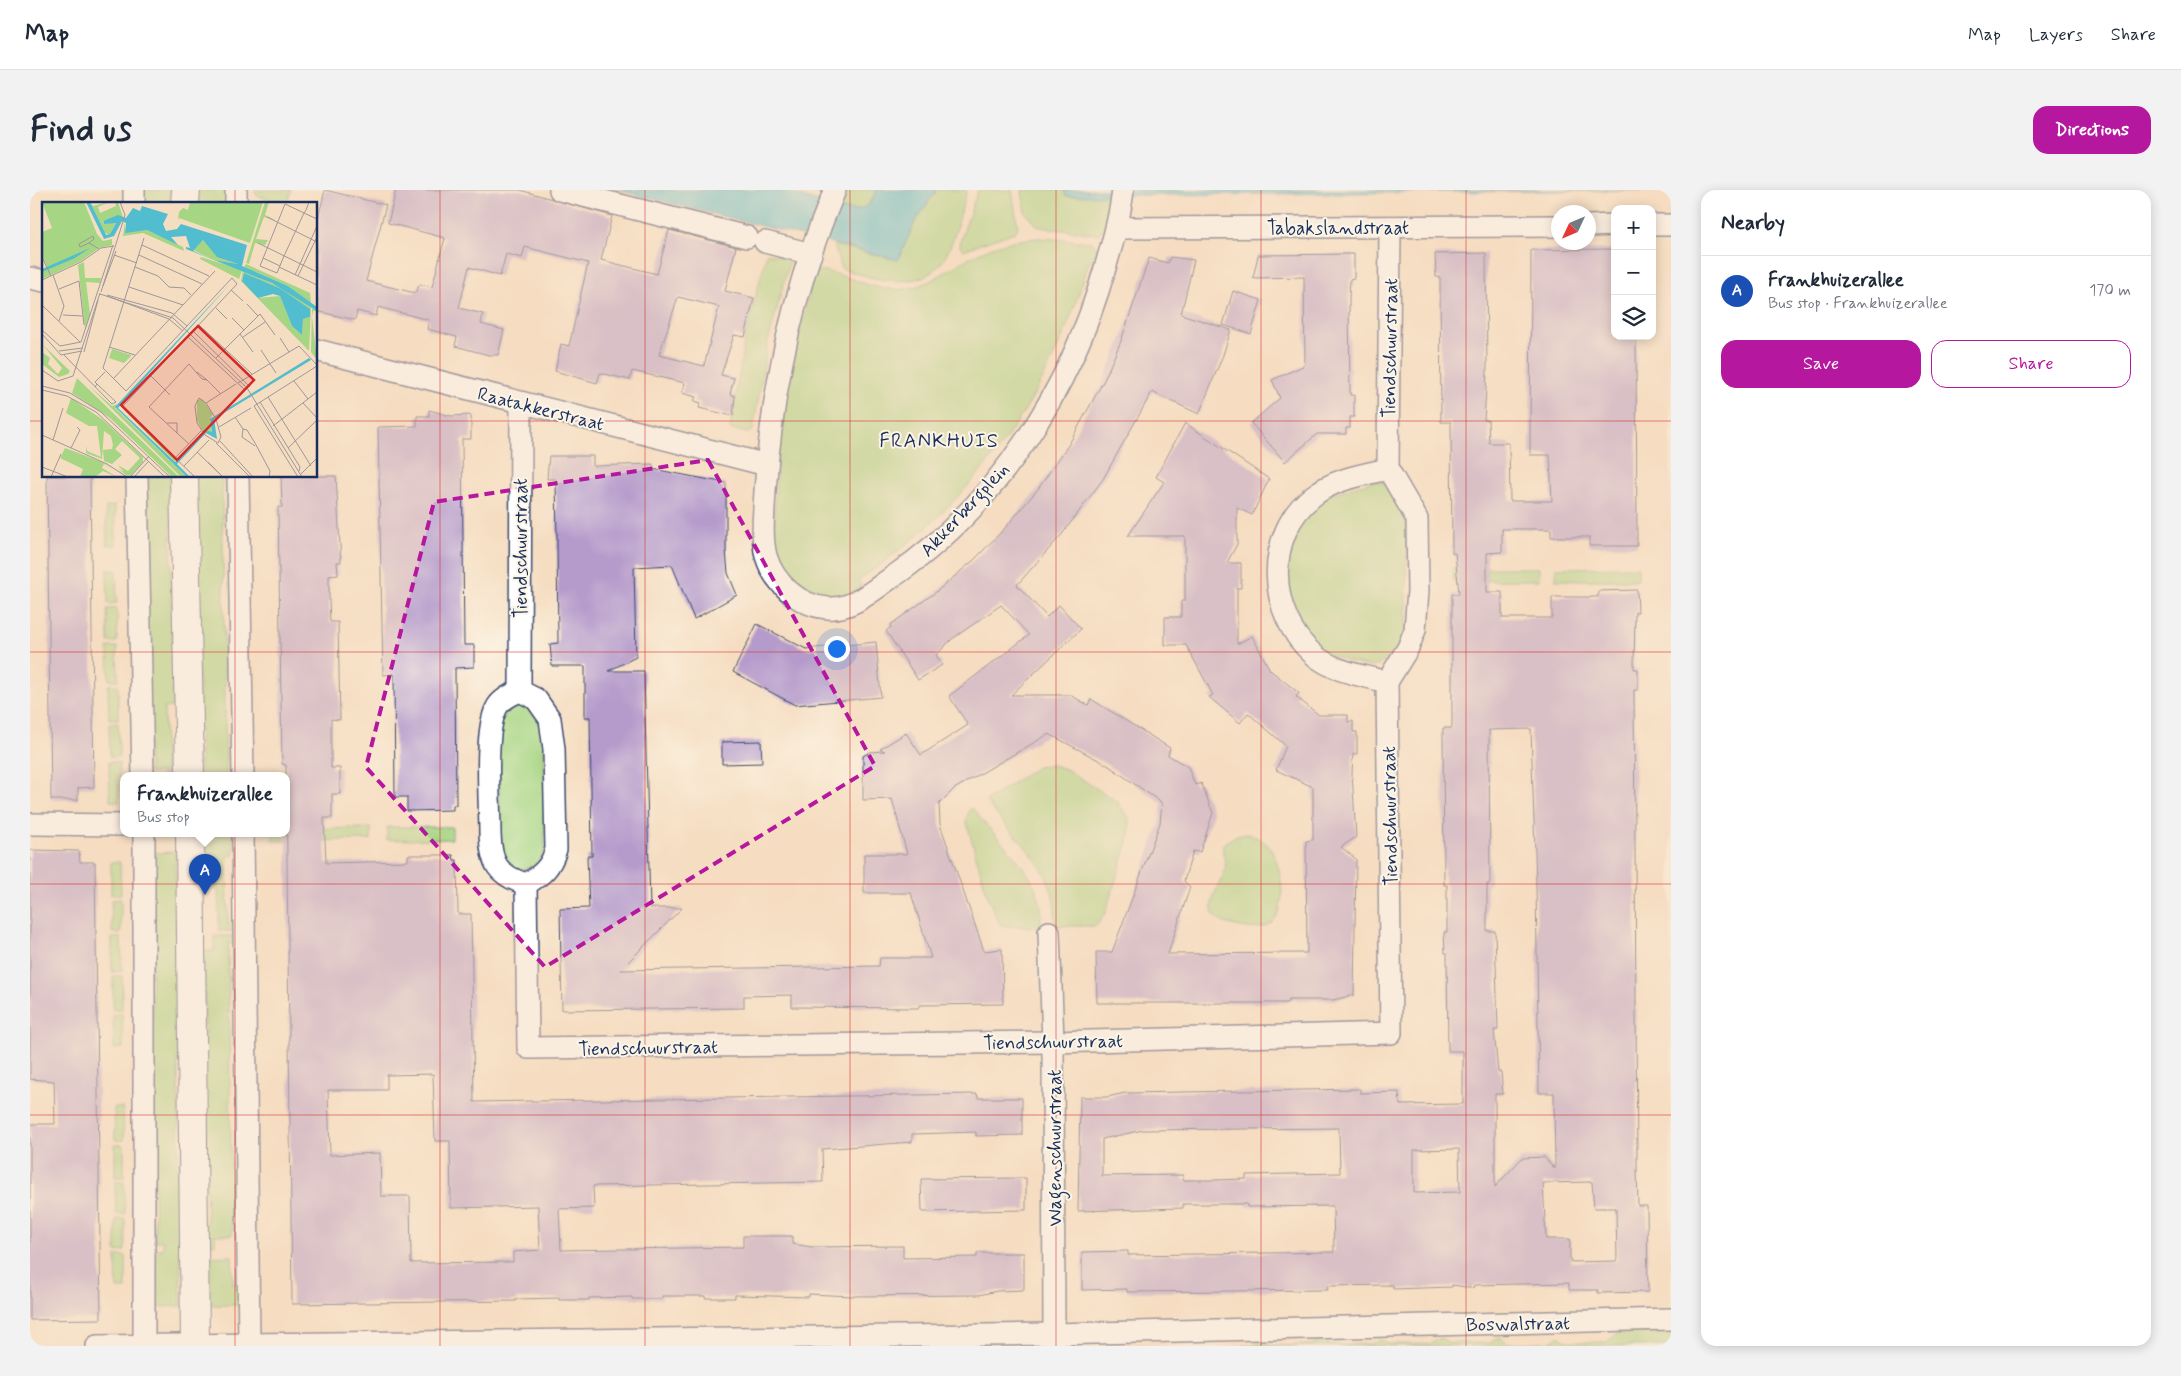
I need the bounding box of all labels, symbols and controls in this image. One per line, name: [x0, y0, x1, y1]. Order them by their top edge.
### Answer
text: Map: [25, 19, 69, 50]
text: Map: [1968, 23, 2001, 47]
text: Layers: [2029, 23, 2083, 47]
text: Share: [2111, 23, 2156, 47]
button: Directions: [2033, 106, 2151, 154]
text: Find us: [30, 107, 132, 153]
inset map: [42, 202, 318, 478]
north arrow: [1551, 205, 1596, 250]
map controls: [1611, 205, 1656, 340]
button: +: [1611, 205, 1656, 250]
text: Nearby: [1721, 209, 1785, 237]
street label: Tabakslandstraat: [1267, 216, 1409, 241]
button: −: [1611, 250, 1656, 295]
text: Frankhuizerallee: [1768, 268, 1904, 293]
street label: Tiendschuurstraat: [1377, 278, 1404, 418]
text: A: [1732, 280, 1742, 301]
text: 170 m: [2089, 280, 2131, 301]
text: Bus stop · Frankhuizerallee: [1768, 293, 1948, 314]
button: layers: [1611, 295, 1656, 340]
button: Save: [1721, 340, 1921, 388]
button: Share: [1931, 340, 2131, 388]
street label: Raatakkerstraat: [475, 382, 607, 437]
district label: FRANKHUIS: [879, 428, 999, 455]
street label: Akkerbergplein: [915, 458, 1017, 565]
street label: Tiendschuurstraat: [509, 478, 534, 618]
your location: [824, 636, 850, 662]
street label: Tiendschuurstraat: [1377, 746, 1404, 886]
popup: [120, 772, 290, 837]
text: Frankhuizerallee: [137, 782, 273, 807]
text: Bus stop: [137, 807, 190, 828]
pin: A: [189, 854, 221, 895]
street label: Tiendschuurstraat: [983, 1029, 1123, 1056]
street label: Tiendschuurstraat: [578, 1035, 718, 1062]
street label: Wagenschuurstraat: [1043, 1069, 1071, 1227]
street label: Boswalstraat: [1466, 1311, 1570, 1338]

